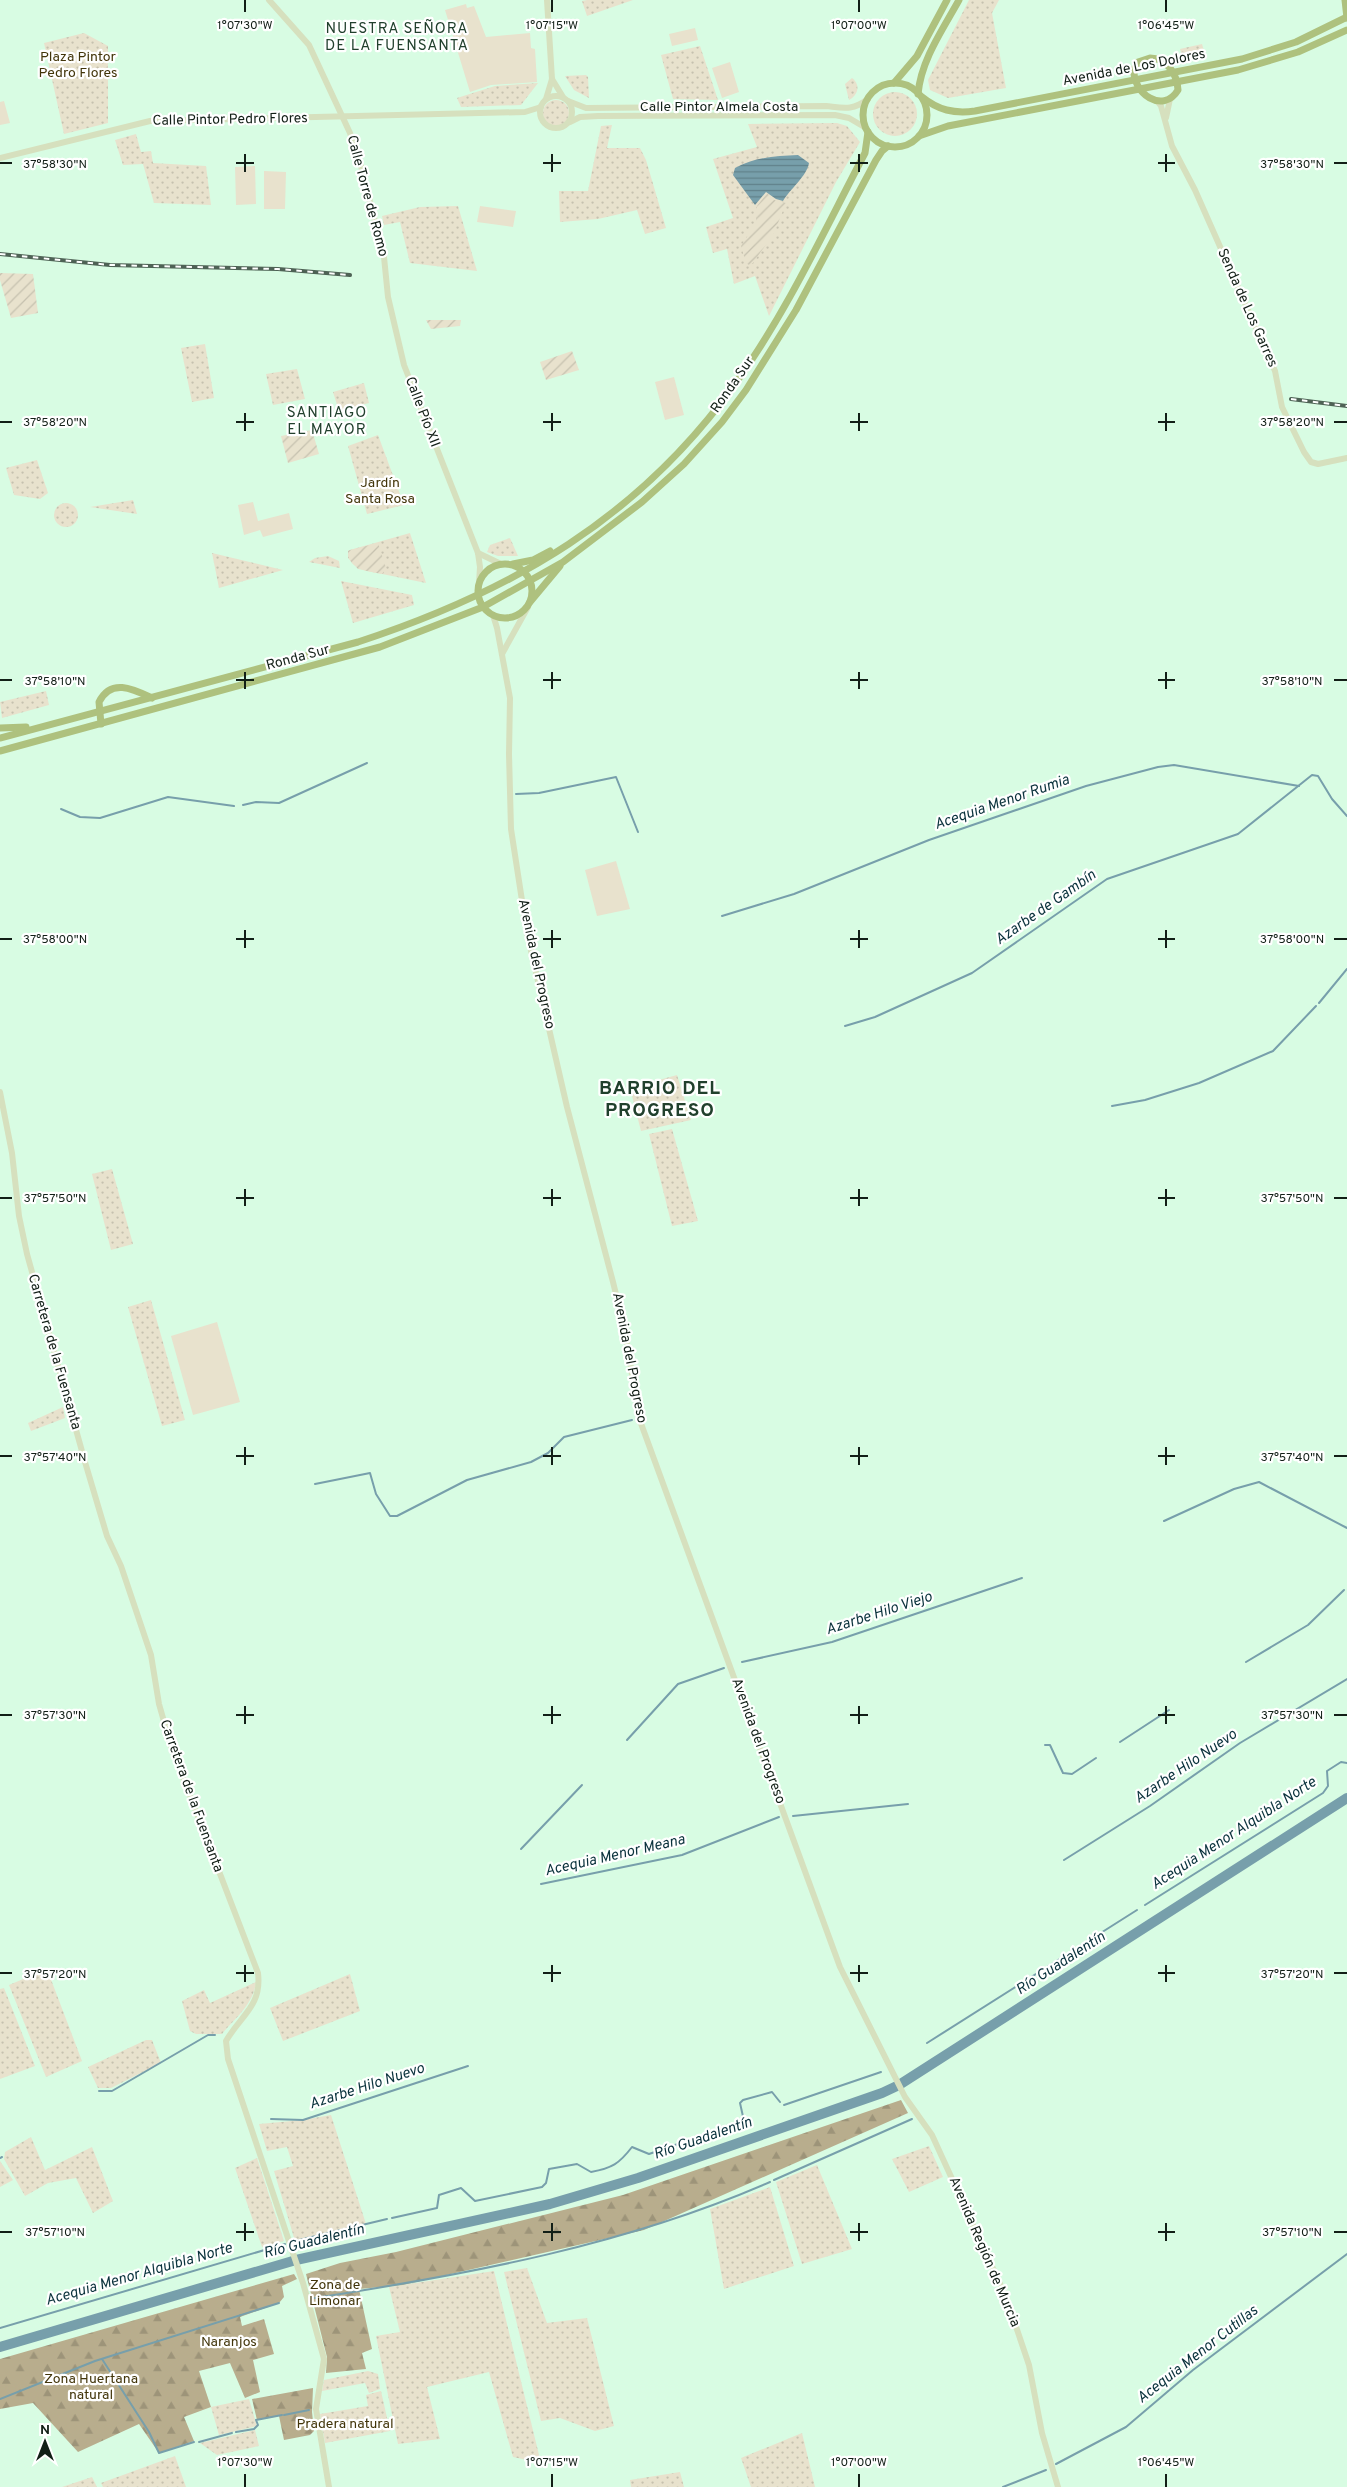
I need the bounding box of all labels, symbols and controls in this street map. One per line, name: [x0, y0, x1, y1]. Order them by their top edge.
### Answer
text: 1°07'30"W: [217, 18, 273, 34]
text: 1°07'15"W: [526, 18, 578, 34]
text: 1°07'00"W: [831, 18, 887, 34]
text: 1°06'45"W: [1138, 18, 1194, 34]
district label: NUESTRA SEÑORA DE LA FUENSANTA: [325, 19, 469, 56]
street label: Avenida de Los Dolores: [1061, 46, 1207, 90]
park label: Plaza Pintor Pedro Flores: [38, 49, 118, 82]
street label: Calle Pintor Almela Costa: [640, 99, 798, 116]
street label: Calle Pintor Pedro Flores: [152, 110, 308, 130]
street label: Calle Torre de Romo: [343, 133, 391, 259]
text: 37°58'30"N: [23, 157, 87, 173]
text: 37°58'30"N: [1260, 157, 1324, 173]
street label: Senda de Los Garres: [1213, 246, 1281, 370]
street label: Ronda Sur: [707, 353, 759, 417]
street label: Calle Pío XII: [401, 374, 443, 450]
district label: SANTIAGO EL MAYOR: [287, 404, 367, 440]
text: 37°58'20"N: [23, 415, 87, 431]
text: 37°58'20"N: [1260, 415, 1324, 431]
park label: Jardín Santa Rosa: [345, 475, 415, 508]
street label: Ronda Sur: [264, 641, 332, 675]
text: 37°58'10"N: [24, 674, 86, 690]
text: 37°58'10"N: [1261, 674, 1323, 690]
water label: Acequia Menor Rumia: [932, 771, 1072, 835]
water label: Azarbe de Gambín: [992, 866, 1100, 950]
street label: Avenida del Progreso: [514, 897, 558, 1031]
text: 37°58'00"N: [23, 932, 87, 948]
text: 37°58'00"N: [1260, 932, 1324, 948]
district label: BARRIO DEL PROGRESO: [599, 1077, 721, 1123]
text: 37°57'50"N: [24, 1191, 86, 1207]
text: 37°57'50"N: [1261, 1191, 1323, 1207]
street label: Carretera de la Fuensanta: [24, 1272, 84, 1432]
street label: Avenida del Progreso: [608, 1291, 650, 1425]
text: 37°57'40"N: [24, 1450, 86, 1466]
text: 37°57'40"N: [1261, 1450, 1323, 1466]
water label: Azarbe Hilo Viejo: [823, 1588, 935, 1640]
street label: Avenida del Progreso: [727, 1676, 789, 1806]
text: 37°57'30"N: [24, 1708, 86, 1724]
text: 37°57'30"N: [1261, 1708, 1323, 1724]
street label: Carretera de la Fuensanta: [155, 1717, 227, 1875]
water label: Azarbe Hilo Nuevo: [1131, 1726, 1241, 1808]
water label: Acequia Menor Alquibla Norte: [1148, 1773, 1320, 1895]
water label: Acequia Menor Meana: [543, 1831, 687, 1881]
water label: Río Guadalentín: [1013, 1928, 1109, 2000]
text: 37°57'20"N: [24, 1967, 86, 1983]
text: 37°57'20"N: [1261, 1967, 1323, 1983]
water label: Azarbe Hilo Nuevo: [307, 2059, 427, 2115]
water label: Río Guadalentín: [651, 2113, 755, 2165]
street label: Avenida Región de Murcia: [945, 2174, 1023, 2330]
water label: Río Guadalentín: [262, 2220, 366, 2264]
text: 37°57'10"N: [25, 2225, 85, 2241]
text: 37°57'10"N: [1262, 2225, 1322, 2241]
water label: Acequia Menor Alquibla Norte: [44, 2239, 235, 2311]
park label: Zona de Limonar: [309, 2277, 362, 2310]
water label: Acequia Menor Cutillas: [1134, 2302, 1263, 2408]
park label: Naranjos: [201, 2334, 257, 2351]
park label: Zona Huertana natural: [44, 2371, 138, 2404]
park label: Pradera natural: [296, 2416, 394, 2433]
north arrow: [20, 2417, 70, 2467]
text: N: [40, 2422, 50, 2439]
text: 1°07'30"W: [217, 2455, 273, 2471]
text: 1°07'15"W: [526, 2455, 578, 2471]
text: 1°07'00"W: [831, 2455, 887, 2471]
text: 1°06'45"W: [1138, 2455, 1194, 2471]

